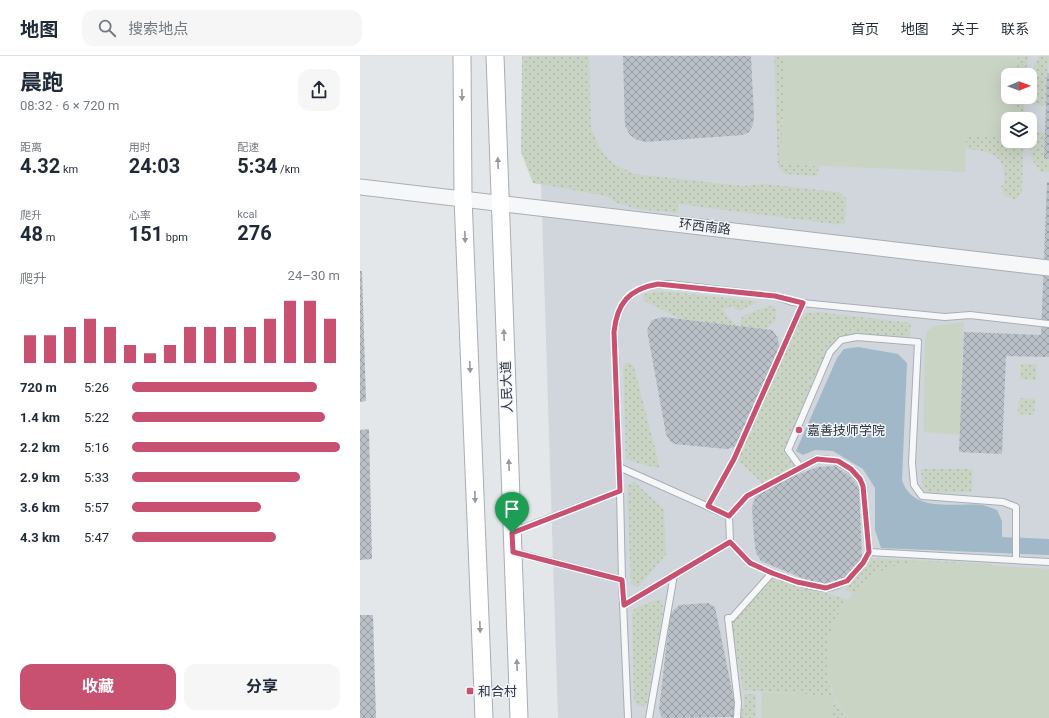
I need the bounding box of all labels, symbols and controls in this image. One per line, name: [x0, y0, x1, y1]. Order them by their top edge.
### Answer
search box: [82, 10, 362, 46]
icon: search: [96, 17, 118, 39]
text: 地图: [20, 18, 58, 41]
text: 搜索地点: [128, 20, 188, 38]
text: 首页: [851, 21, 879, 37]
text: 地图: [901, 21, 929, 37]
text: 关于: [951, 21, 979, 37]
text: 联系: [1001, 21, 1029, 37]
north arrow: [1001, 68, 1037, 104]
map controls: [1001, 68, 1037, 148]
button: share: [298, 69, 340, 111]
text: 晨跑: [20, 70, 64, 95]
one-way arrow: [459, 89, 465, 102]
text: 08:32 · 6 × 720 m: [20, 98, 119, 113]
button: layers: [1001, 112, 1037, 148]
text: 距离: [20, 141, 42, 154]
text: 用时: [129, 141, 151, 154]
text: 配速: [237, 141, 259, 154]
text: 4.32: [20, 154, 60, 178]
text: 24:03: [129, 154, 180, 178]
text: 5:34: [237, 154, 277, 178]
one-way arrow: [495, 157, 502, 169]
text: km: [60, 163, 78, 176]
text: /km: [277, 163, 300, 176]
text: kcal: [237, 208, 257, 221]
text: 爬升: [20, 209, 42, 222]
text: 心率: [129, 209, 151, 222]
street label: 环西南路: [678, 216, 732, 237]
text: 276: [237, 221, 272, 245]
text: 48: [20, 222, 43, 246]
text: 151: [129, 222, 163, 246]
text: m: [43, 231, 55, 244]
text: bpm: [163, 231, 188, 244]
one-way arrow: [462, 231, 468, 244]
text: 24–30 m: [288, 268, 340, 283]
text: 爬升: [20, 271, 46, 286]
one-way arrow: [501, 329, 508, 341]
one-way arrow: [467, 361, 473, 374]
street label: 人民大道: [498, 361, 515, 413]
text: 720 m: [20, 380, 57, 395]
text: 5:26: [84, 380, 109, 395]
text: 1.4 km: [20, 410, 60, 425]
text: 5:22: [84, 410, 109, 425]
place label: 嘉善技师学院: [807, 423, 885, 438]
marker: 嘉善技师学院: [794, 425, 804, 435]
text: 2.2 km: [20, 440, 60, 455]
text: 5:16: [84, 440, 109, 455]
one-way arrow: [506, 459, 513, 471]
text: 2.9 km: [20, 470, 60, 485]
text: 5:33: [84, 470, 109, 485]
one-way arrow: [472, 491, 478, 504]
pin: [495, 492, 529, 533]
icon: arrive: [501, 498, 523, 520]
text: 3.6 km: [20, 500, 60, 515]
text: 5:57: [84, 500, 109, 515]
text: 4.3 km: [20, 530, 60, 545]
text: 5:47: [84, 530, 109, 545]
one-way arrow: [477, 621, 484, 633]
one-way arrow: [514, 658, 520, 671]
button: 收藏: [20, 664, 176, 710]
button: 分享: [184, 664, 340, 710]
place label: 和合村: [478, 684, 517, 699]
marker: 和合村: [465, 686, 475, 696]

